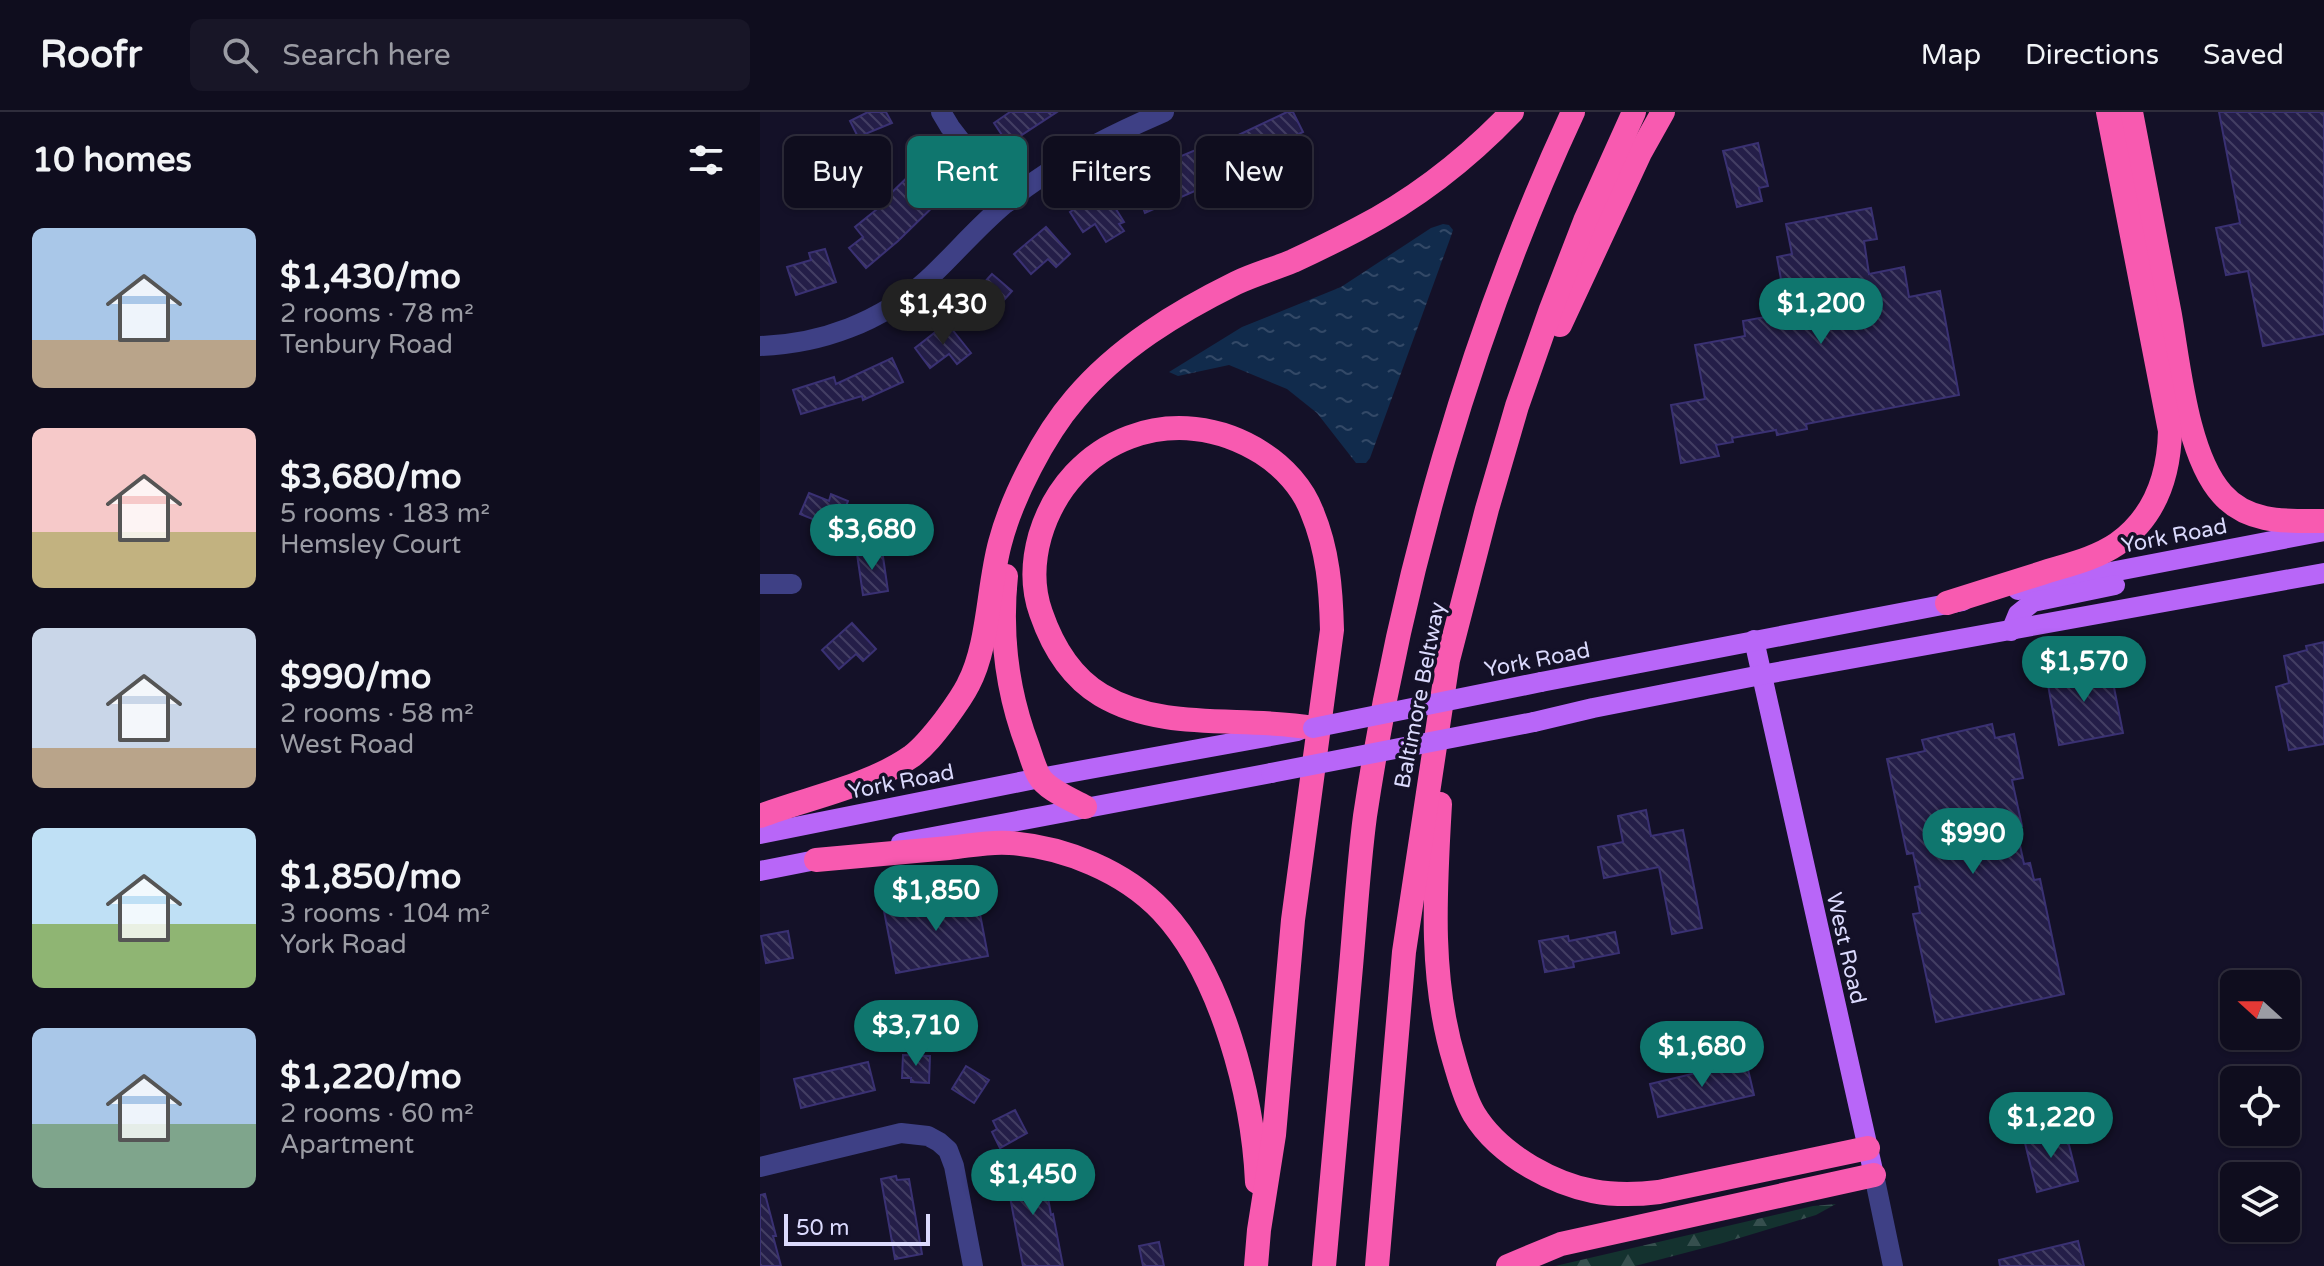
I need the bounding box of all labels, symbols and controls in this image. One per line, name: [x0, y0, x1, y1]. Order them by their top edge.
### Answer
search box: [190, 19, 750, 91]
text: Roofr: [40, 32, 142, 78]
icon: search: [218, 33, 262, 77]
text: Search here: [282, 37, 451, 74]
text: Map: [1921, 38, 1981, 72]
text: Directions: [2025, 38, 2159, 72]
text: Saved: [2203, 38, 2284, 72]
chip: Buy: [784, 136, 891, 208]
chip: Rent: [907, 136, 1027, 208]
chip: Filters: [1043, 136, 1180, 208]
chip: New: [1196, 136, 1312, 208]
icon: filters: [684, 138, 728, 182]
text: 10 homes: [32, 140, 192, 181]
text: $1,430/mo: [280, 257, 461, 298]
icon: home: [96, 260, 192, 356]
pin: $1,200: [1756, 278, 1886, 346]
pin: $1,430: [878, 279, 1008, 347]
text: $1,200: [1777, 288, 1865, 319]
text: $1,430: [899, 289, 987, 320]
text: 2 rooms · 78 m²: [280, 298, 474, 329]
text: Tenbury Road: [280, 329, 453, 360]
text: $3,680/mo: [280, 457, 462, 498]
icon: home: [96, 460, 192, 556]
text: 5 rooms · 183 m²: [280, 498, 490, 529]
pin: $3,680: [807, 504, 937, 572]
street label: York Road: [2119, 513, 2229, 559]
text: $3,680: [828, 514, 916, 545]
text: Hemsley Court: [280, 529, 461, 560]
street label: Baltimore Beltway: [1389, 600, 1451, 791]
pin: $1,570: [2019, 636, 2149, 704]
street label: York Road: [1482, 637, 1592, 683]
text: $1,570: [2040, 646, 2128, 677]
text: $990/mo: [280, 657, 431, 698]
icon: home: [96, 660, 192, 756]
text: 2 rooms · 58 m²: [280, 698, 474, 729]
text: West Road: [280, 729, 414, 760]
street label: York Road: [846, 759, 956, 805]
pin: $990: [1926, 808, 2020, 876]
text: $990: [1940, 818, 2006, 849]
text: $1,850/mo: [280, 857, 461, 898]
icon: home: [96, 860, 192, 956]
pin: $1,850: [871, 865, 1001, 933]
text: $1,850: [892, 875, 980, 906]
street label: West Road: [1821, 890, 1871, 1006]
text: 3 rooms · 104 m²: [280, 898, 490, 929]
text: York Road: [280, 929, 407, 960]
north arrow: [2220, 970, 2300, 1050]
map controls: [2220, 970, 2300, 1242]
pin: $3,710: [851, 1000, 981, 1068]
text: $3,710: [872, 1010, 960, 1041]
pin: $1,680: [1637, 1021, 1767, 1089]
text: $1,680: [1658, 1031, 1746, 1062]
text: $1,220/mo: [280, 1057, 462, 1098]
icon: home: [96, 1060, 192, 1156]
button: locate: [2220, 1066, 2300, 1146]
pin: $1,220: [1986, 1092, 2116, 1160]
text: 2 rooms · 60 m²: [280, 1098, 474, 1129]
text: $1,220: [2007, 1102, 2095, 1133]
text: Apartment: [280, 1129, 414, 1160]
pin: $1,450: [968, 1149, 1098, 1217]
text: $1,450: [989, 1159, 1077, 1190]
button: layers: [2220, 1162, 2300, 1242]
scale bar: [784, 1210, 930, 1246]
text: 50 m: [796, 1215, 850, 1241]

